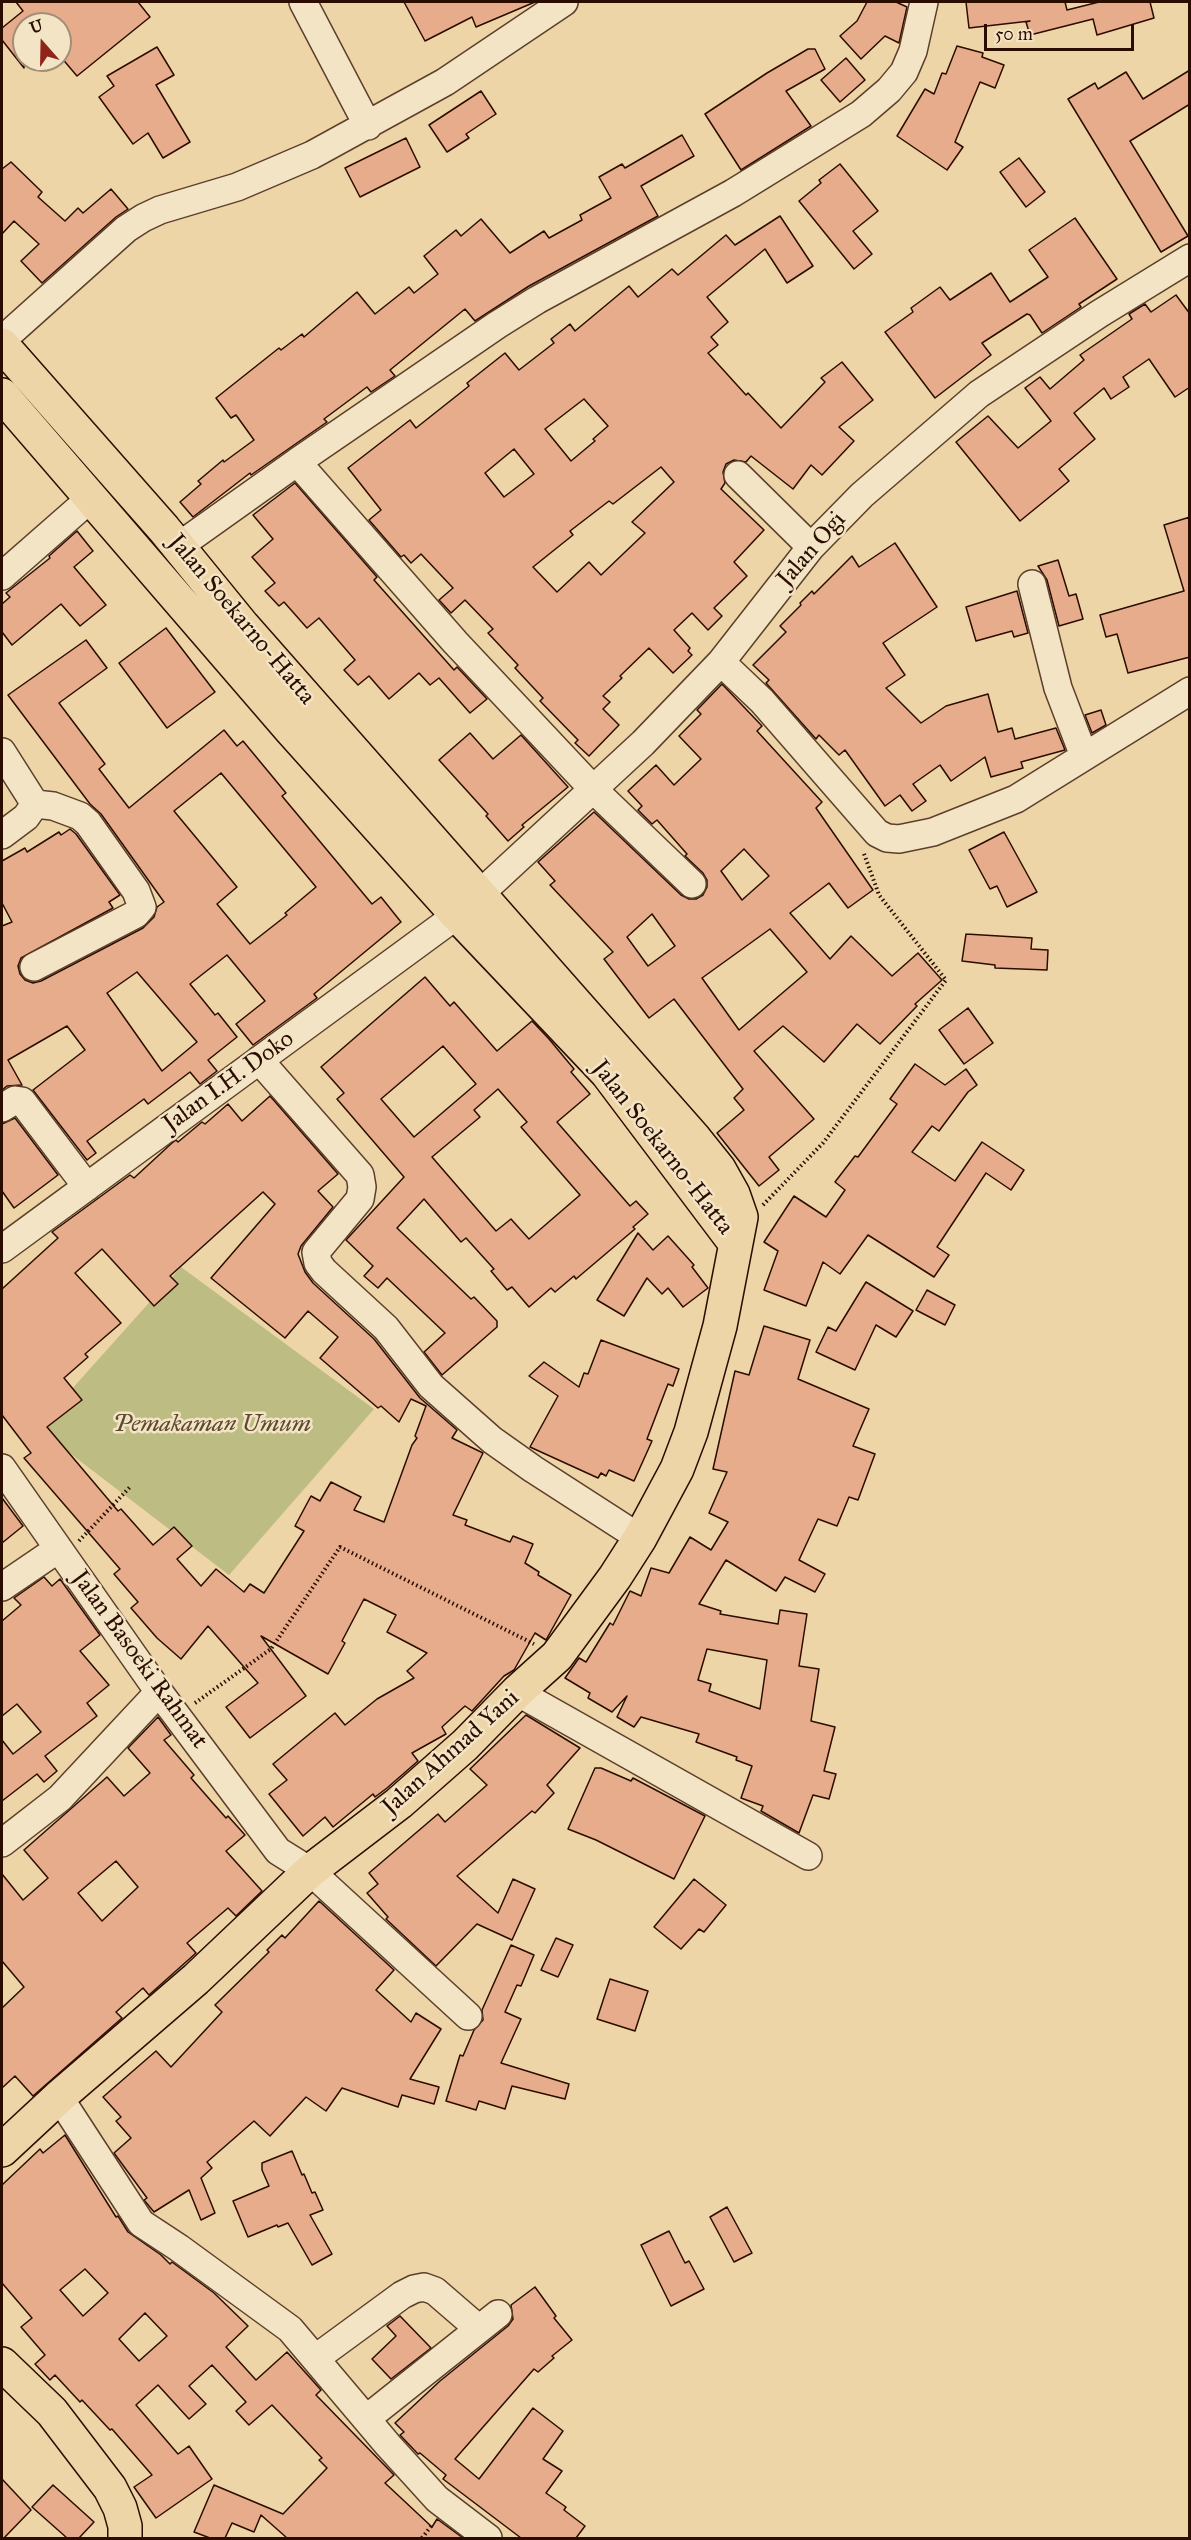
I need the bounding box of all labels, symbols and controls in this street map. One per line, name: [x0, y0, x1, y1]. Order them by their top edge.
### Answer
north arrow: [12, 12, 72, 72]
scale bar: [987, 12, 1137, 50]
text: U: [27, 15, 46, 38]
text: 50 m: [995, 23, 1033, 45]
street label: Jalan Ogi: [772, 507, 852, 593]
street label: Jalan Soekarno-Hatta: [161, 529, 321, 711]
street label: Jalan I.H. Doko: [158, 1025, 300, 1139]
street label: Jalan Soekarno-Hatta: [585, 1055, 739, 1241]
park label: Pemakaman Umum: [113, 1411, 311, 1439]
street label: Jalan Basoeki Rahmat: [65, 1565, 213, 1755]
street label: Jalan Ahmad Yani: [377, 1684, 525, 1822]

